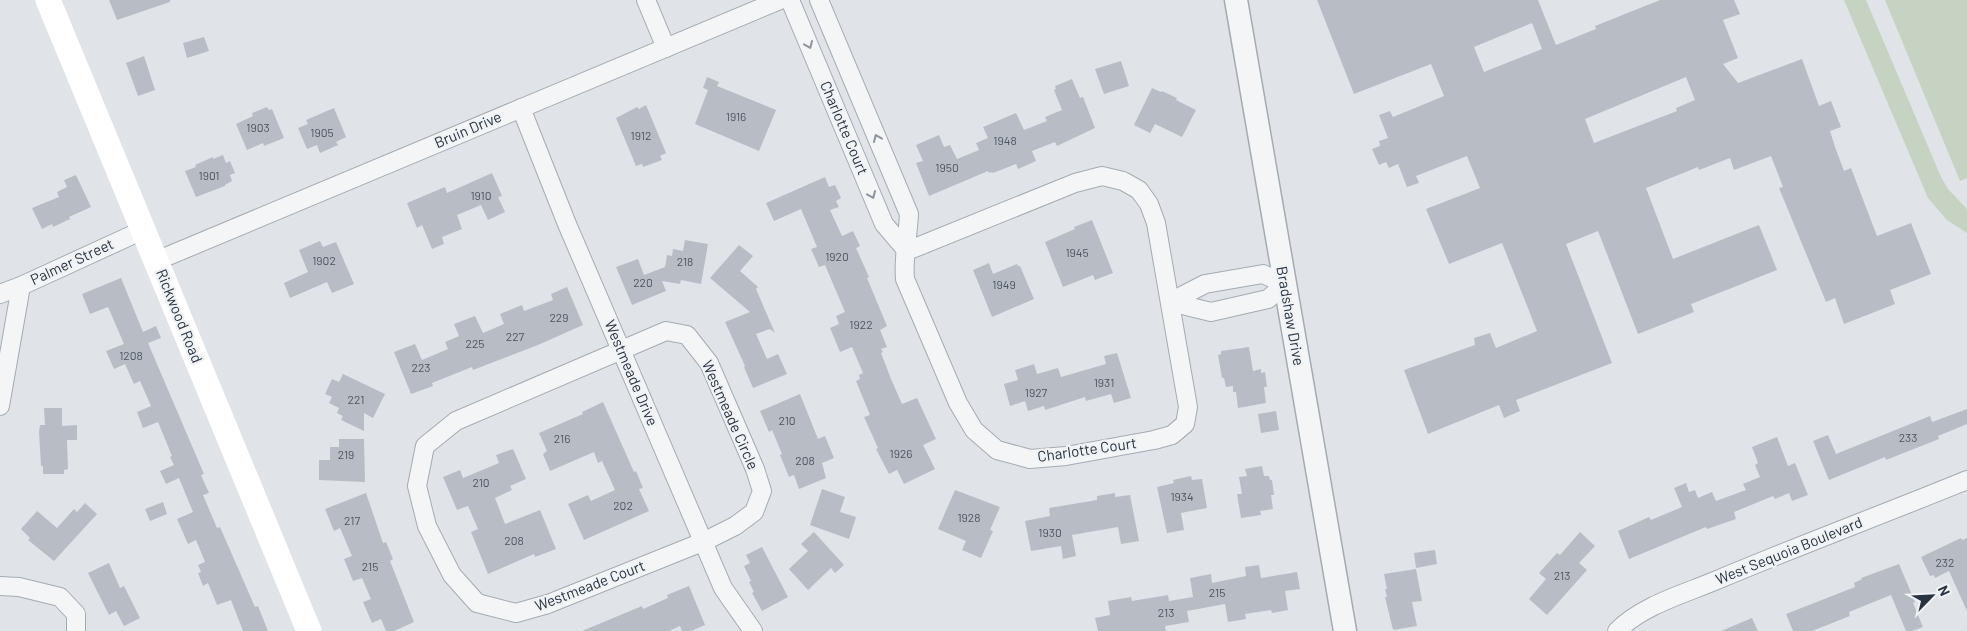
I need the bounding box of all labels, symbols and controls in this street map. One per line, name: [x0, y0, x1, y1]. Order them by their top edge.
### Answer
one-way arrow: [803, 40, 814, 49]
street label: Charlotte Court: [817, 78, 873, 177]
street label: Bruin Drive: [431, 107, 504, 151]
house number: 1916: [726, 109, 746, 123]
house number: 1903: [246, 120, 270, 134]
house number: 1905: [310, 125, 334, 139]
house number: 1912: [631, 128, 651, 142]
house number: 1948: [993, 133, 1017, 147]
one-way arrow: [873, 135, 883, 143]
house number: 1950: [935, 160, 959, 174]
house number: 1901: [198, 168, 220, 182]
house number: 1910: [470, 188, 492, 202]
one-way arrow: [866, 190, 876, 199]
street label: Palmer Street: [27, 234, 116, 288]
house number: 1945: [1065, 245, 1089, 259]
house number: 1920: [825, 249, 849, 263]
house number: 1902: [312, 253, 336, 267]
house number: 218: [677, 254, 693, 268]
street label: Bradshaw Drive: [1273, 265, 1309, 367]
street label: Rickwood Road: [153, 266, 207, 365]
house number: 220: [633, 275, 653, 289]
house number: 1949: [992, 277, 1016, 291]
house number: 229: [549, 310, 569, 324]
street label: Westmeade Drive: [601, 317, 662, 428]
house number: 1922: [849, 317, 873, 331]
house number: 227: [506, 329, 525, 343]
house number: 225: [465, 336, 485, 350]
house number: 1208: [119, 348, 143, 362]
street label: Westmeade Circle: [699, 357, 763, 472]
house number: 223: [412, 360, 430, 374]
house number: 1931: [1094, 375, 1114, 389]
house number: 1927: [1025, 385, 1048, 399]
house number: 221: [348, 392, 364, 406]
house number: 210: [778, 413, 796, 427]
house number: 233: [1899, 430, 1917, 444]
house number: 216: [554, 431, 570, 445]
street label: Charlotte Court: [1036, 433, 1138, 465]
house number: 1926: [889, 446, 913, 460]
house number: 219: [338, 447, 354, 461]
house number: 208: [795, 453, 815, 467]
house number: 210: [472, 475, 490, 489]
house number: 1934: [1170, 489, 1194, 503]
house number: 202: [613, 498, 633, 512]
house number: 1928: [957, 510, 981, 524]
street label: West Sequoia Boulevard: [1713, 512, 1865, 588]
house number: 217: [344, 513, 360, 527]
house number: 1930: [1038, 525, 1062, 539]
house number: 208: [504, 533, 524, 547]
house number: 232: [1936, 555, 1954, 569]
street label: Westmeade Court: [532, 556, 647, 614]
house number: 215: [362, 559, 378, 573]
house number: 213: [1554, 568, 1570, 582]
north arrow: [1907, 571, 1957, 621]
text: N: [1935, 583, 1954, 598]
house number: 215: [1209, 585, 1225, 599]
house number: 213: [1158, 605, 1174, 619]

